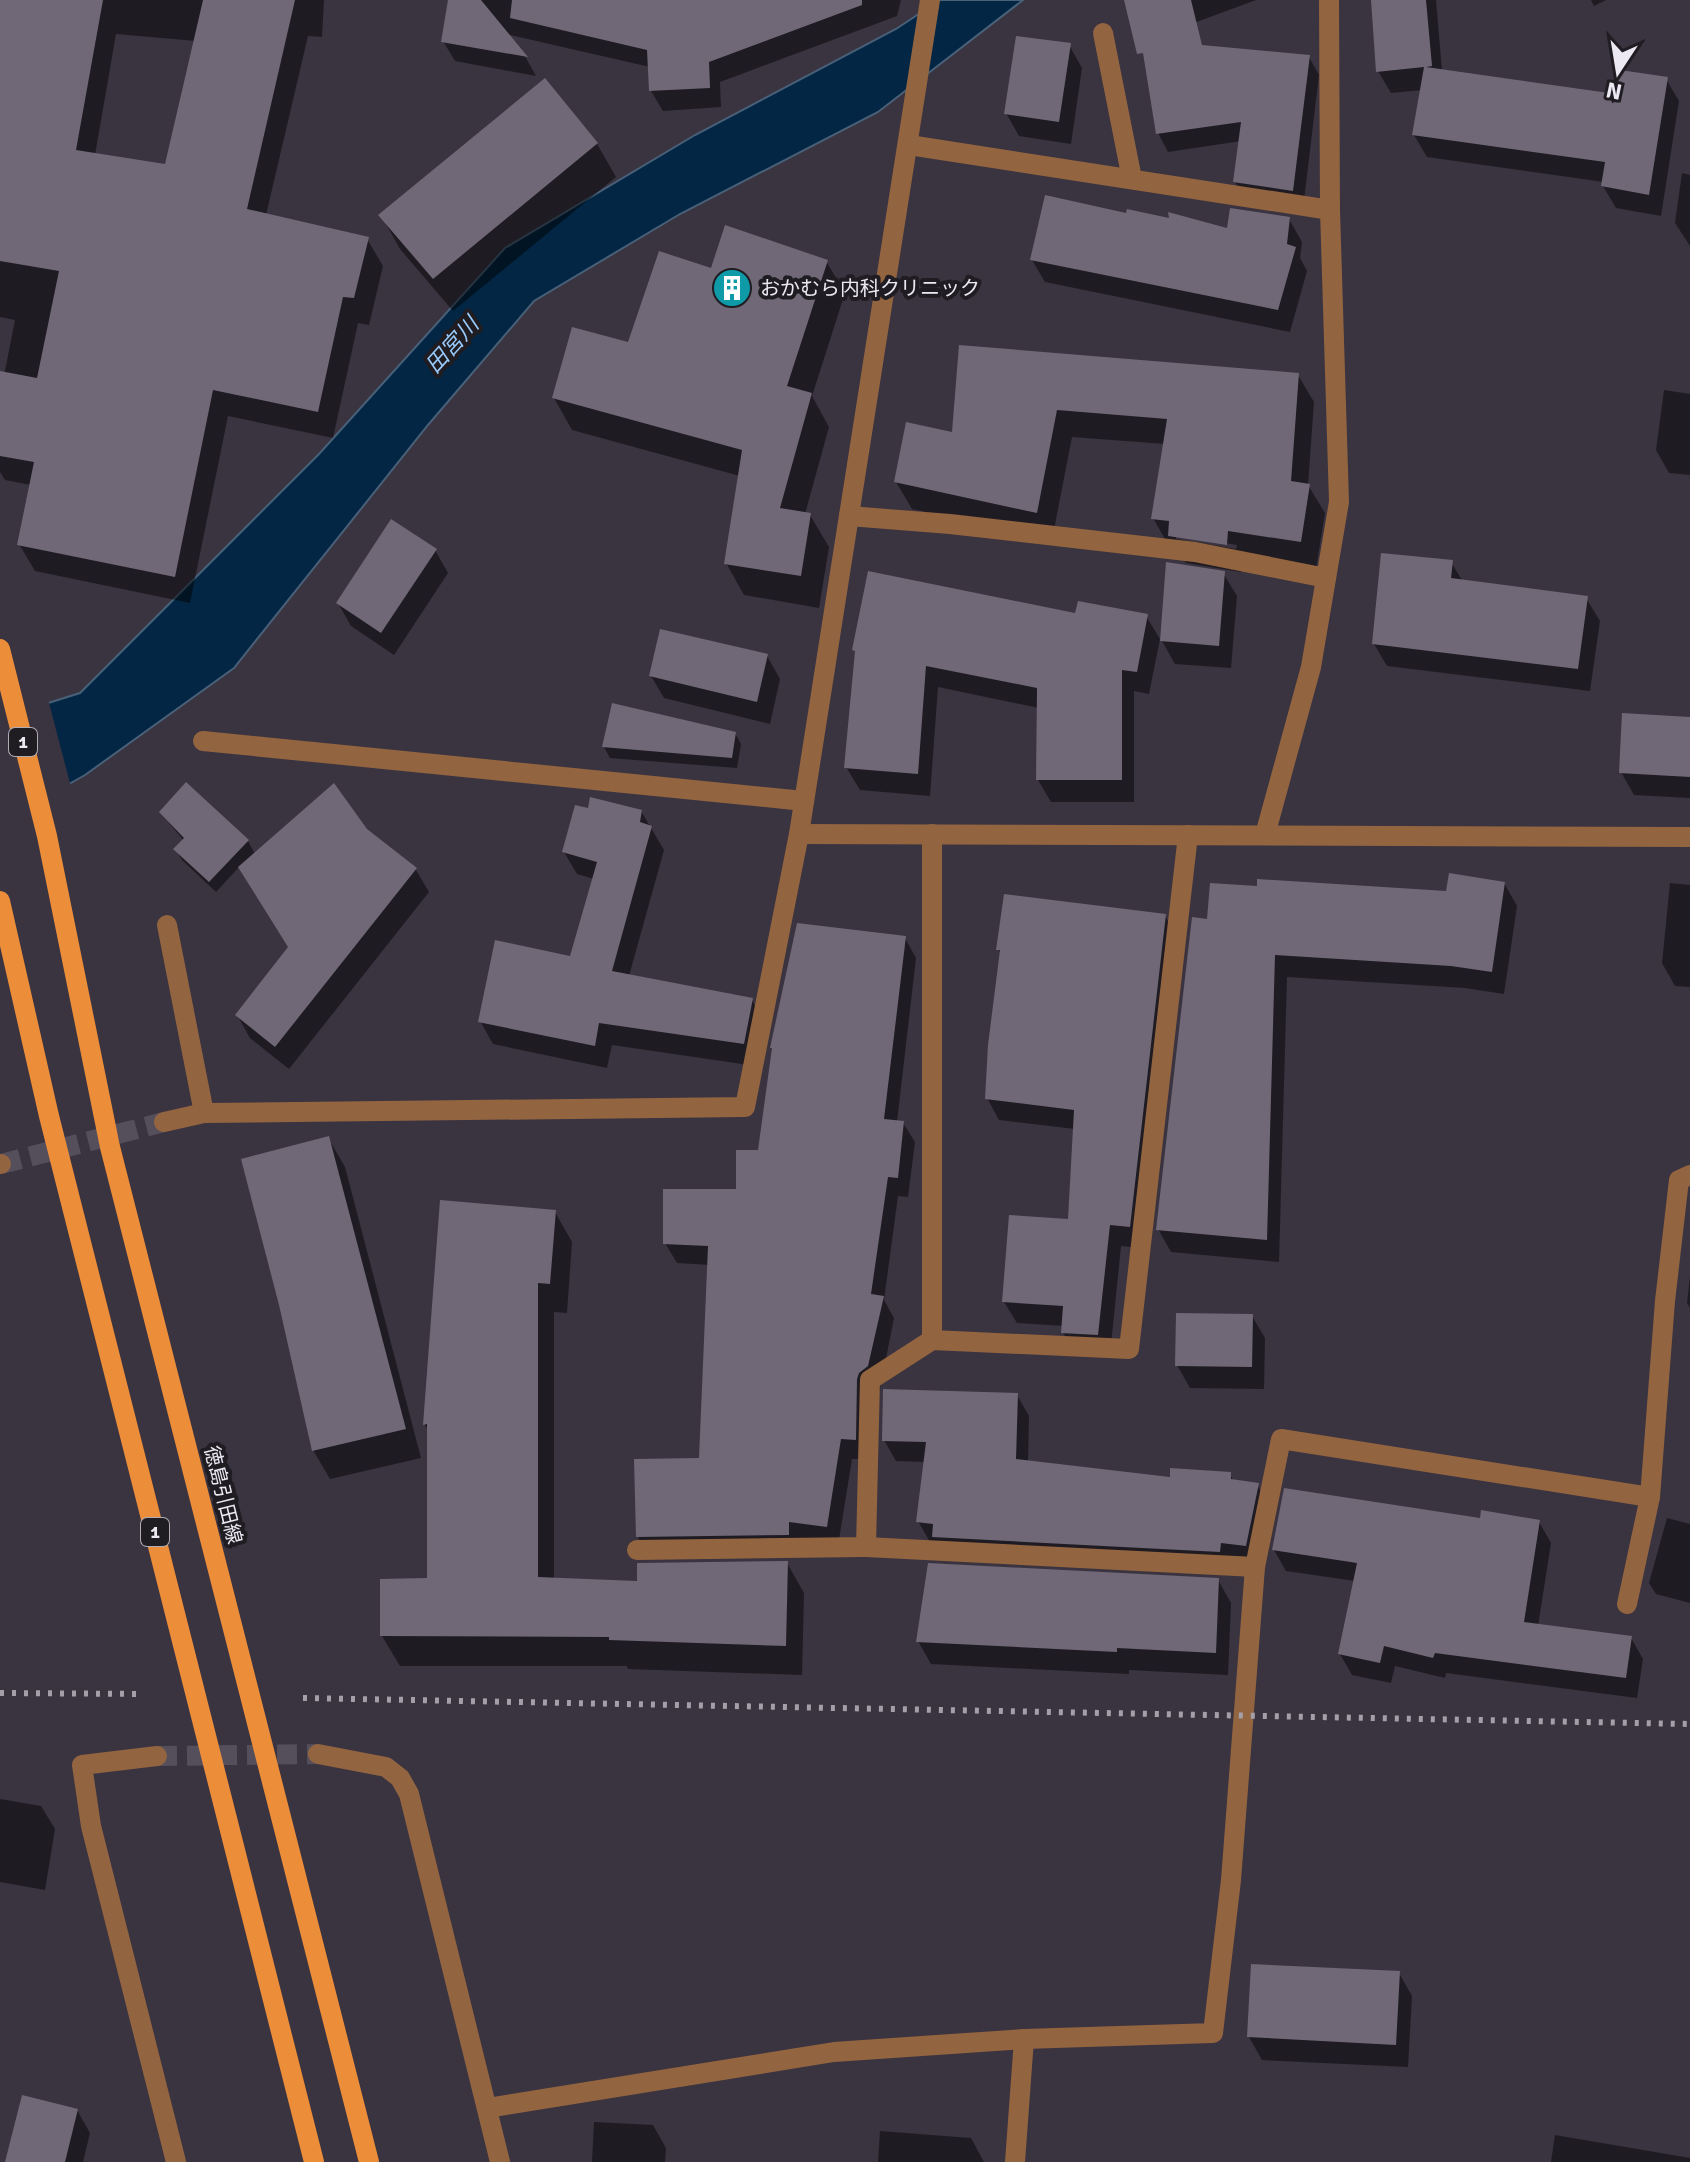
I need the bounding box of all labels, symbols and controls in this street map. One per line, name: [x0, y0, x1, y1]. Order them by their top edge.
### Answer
north arrow: [1578, 32, 1658, 112]
text: N: [1604, 76, 1624, 106]
building icon: おかむら内科クリニック: [711, 267, 753, 309]
place label: おかむら内科クリニック: [760, 276, 980, 301]
water label: 田宮川: [420, 310, 485, 379]
road number: 1: [9, 728, 37, 756]
street label: 徳島引田線: [199, 1443, 247, 1547]
road number: 1: [141, 1518, 169, 1546]

